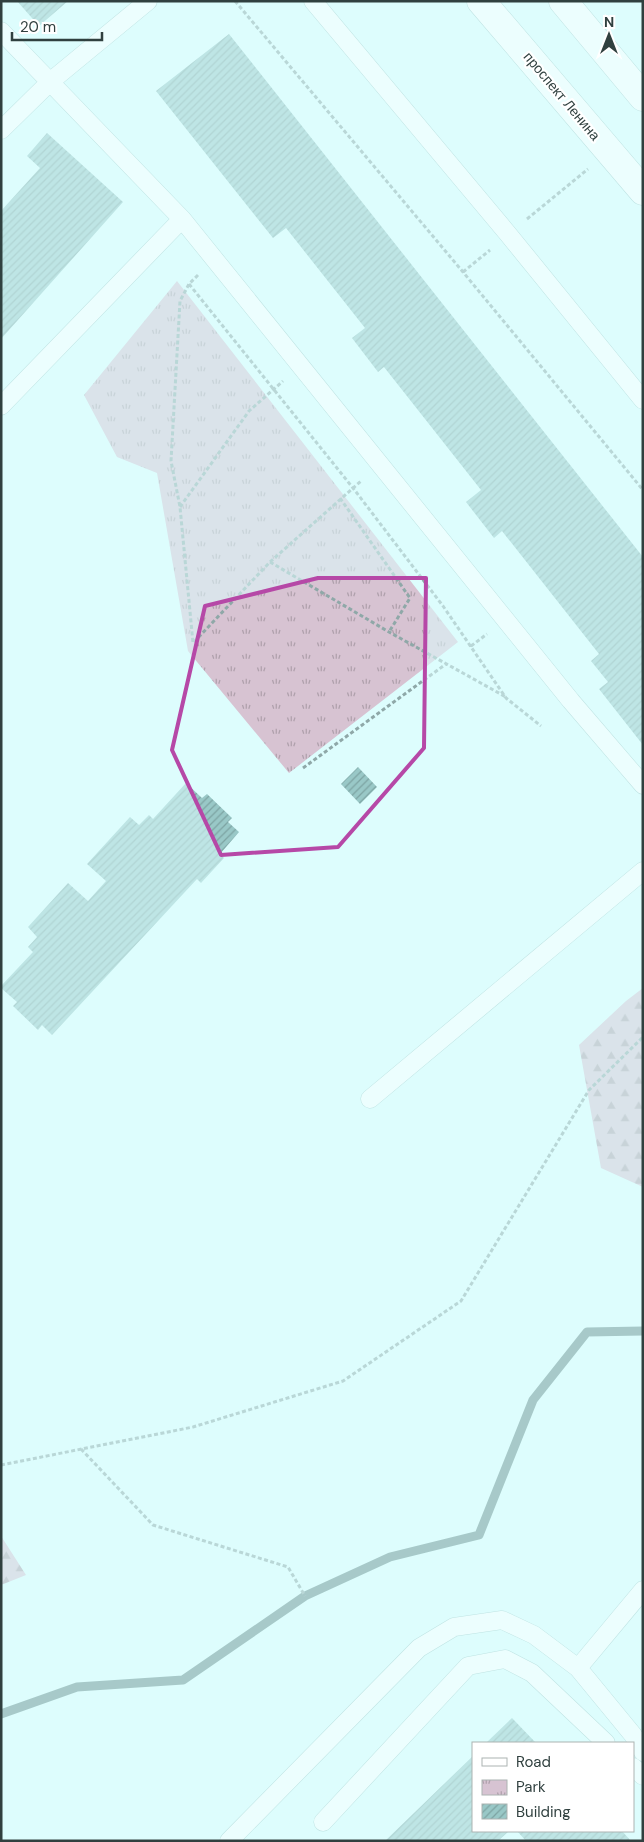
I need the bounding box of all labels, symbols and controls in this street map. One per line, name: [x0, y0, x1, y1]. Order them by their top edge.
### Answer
scale bar: [12, 10, 102, 42]
north arrow: [584, 10, 634, 60]
text: N: [604, 13, 614, 31]
text: 20 m: [20, 17, 56, 37]
street label: проспект Ленина: [520, 48, 604, 144]
legend: [472, 1742, 634, 1832]
text: Road: [516, 1752, 551, 1772]
text: Park: [516, 1777, 546, 1797]
text: Building: [516, 1802, 571, 1822]

